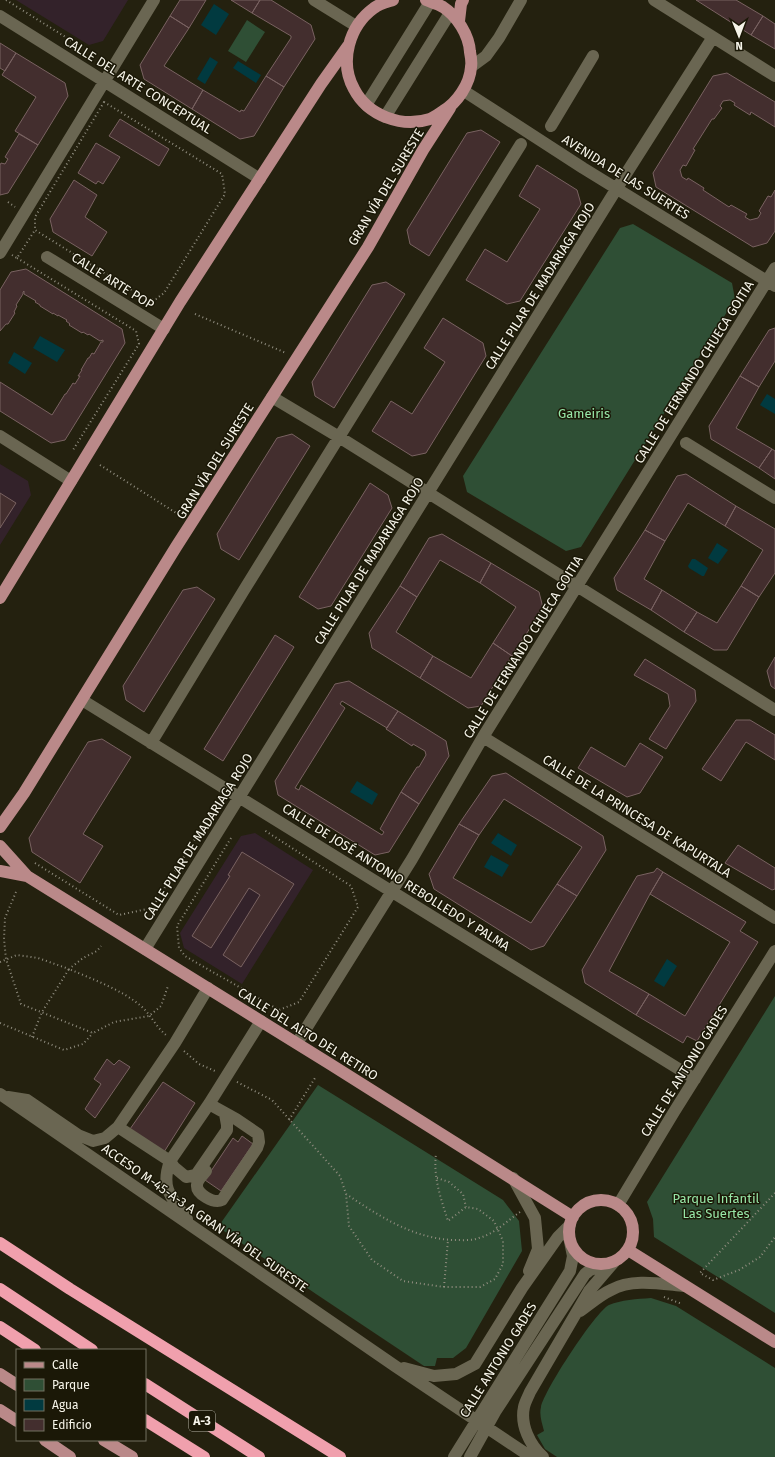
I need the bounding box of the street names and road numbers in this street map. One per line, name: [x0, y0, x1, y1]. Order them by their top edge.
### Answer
street label: CALLE DEL ARTE CONCEPTUAL: [62, 33, 215, 137]
street label: GRAN VÍA DEL SURESTE: [345, 126, 427, 248]
street label: AVENIDA DE LAS SUERTES: [560, 132, 692, 222]
street label: CALLE PILAR DE MADARIAGA ROJO: [482, 200, 598, 372]
street label: CALLE ARTE POP: [69, 250, 157, 313]
street label: CALLE DE FERNANDO CHUECA GOITIA: [631, 277, 757, 466]
street label: GRAN VÍA DEL SURESTE: [173, 400, 257, 522]
street label: CALLE PILAR DE MADARIAGA ROJO: [311, 475, 427, 647]
street label: CALLE DE FERNANDO CHUECA GOITIA: [460, 552, 586, 741]
street label: CALLE PILAR DE MADARIAGA ROJO: [140, 751, 256, 923]
street label: CALLE DE LA PRINCESA DE KAPURTALA: [540, 751, 734, 881]
street label: CALLE DE JOSÉ ANTONIO REBOLLEDO Y PALMA: [280, 800, 513, 954]
street label: CALLE DEL ALTO DEL RETIRO: [235, 985, 381, 1083]
street label: CALLE DE ANTONIO GADES: [637, 1003, 731, 1139]
street label: ACCESO M-45-A-3 A GRAN VÍA DEL SURESTE: [99, 1141, 311, 1295]
street label: CALLE ANTONIO GADES: [456, 1300, 540, 1420]
road number: A-3: [189, 1411, 215, 1431]

